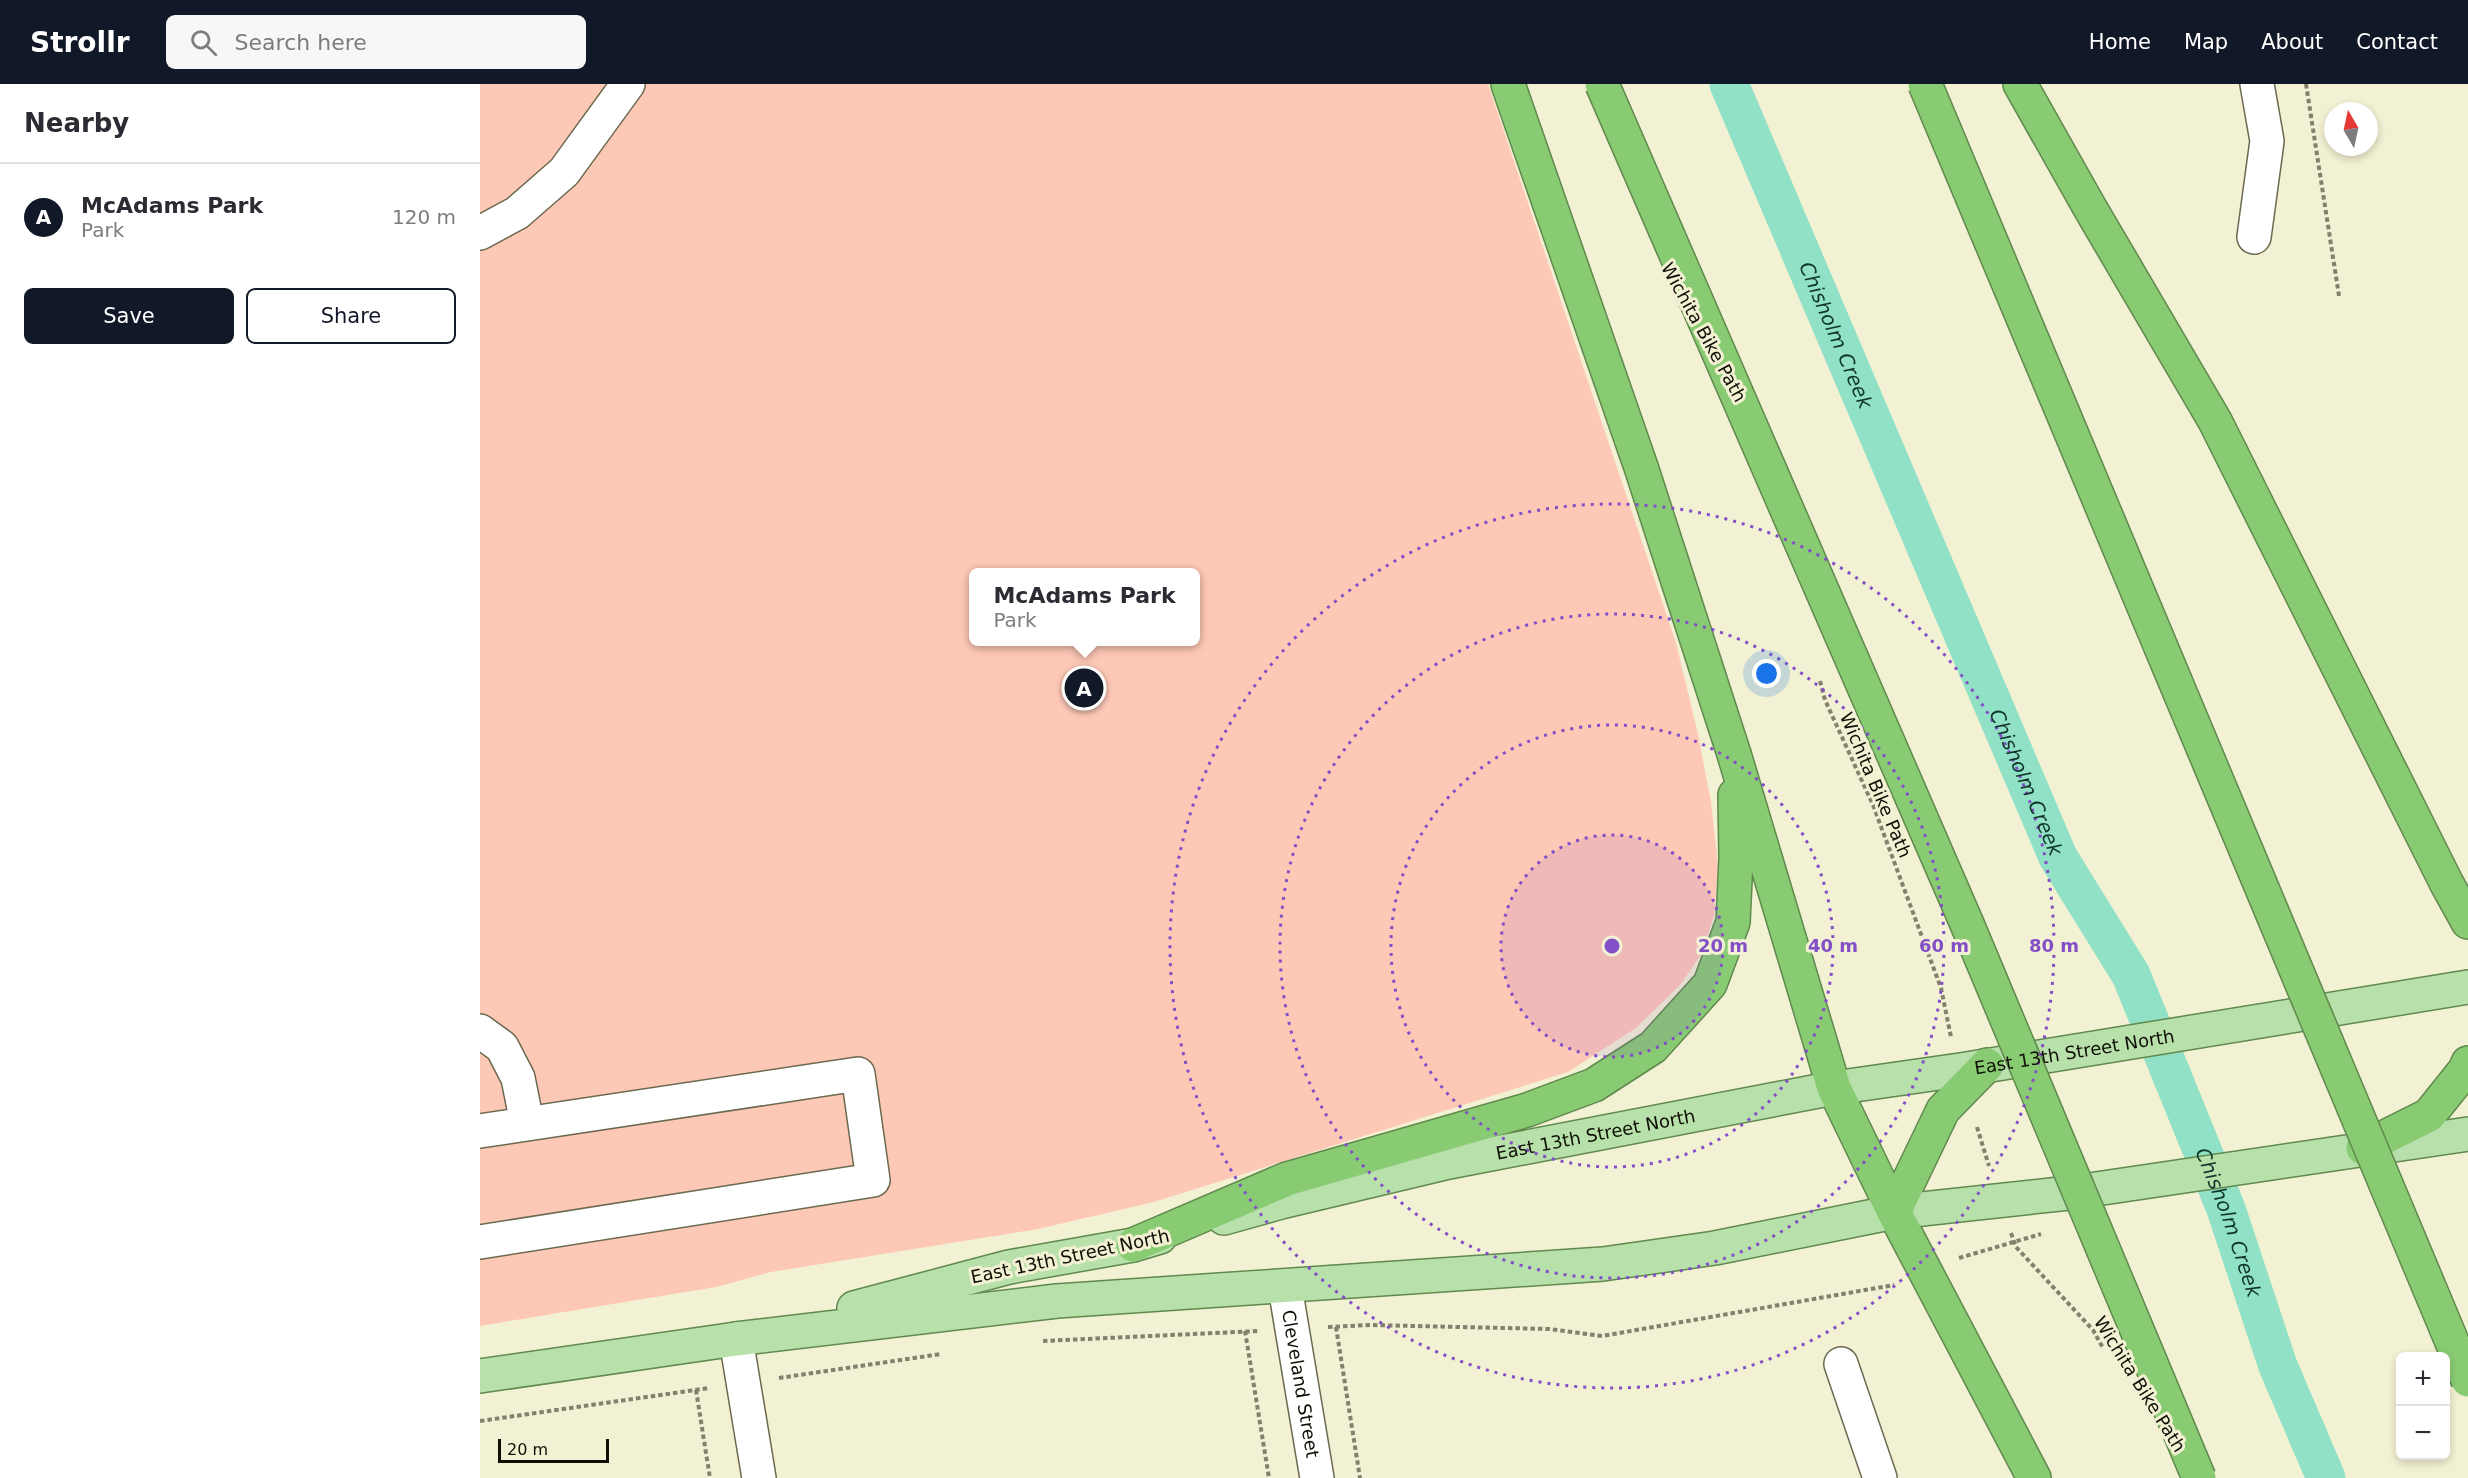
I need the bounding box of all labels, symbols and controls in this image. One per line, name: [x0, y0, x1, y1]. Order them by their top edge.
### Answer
search box: [166, 15, 586, 69]
text: Strollr: [30, 26, 130, 59]
icon: search: [187, 26, 220, 59]
text: Search here: [235, 30, 367, 55]
text: Home: [2089, 30, 2151, 54]
text: Map: [2184, 30, 2228, 54]
text: About: [2261, 30, 2323, 54]
text: Contact: [2356, 30, 2438, 54]
north arrow: [2324, 102, 2378, 156]
text: Nearby: [24, 108, 129, 138]
text: McAdams Park: [81, 193, 263, 218]
text: A: [36, 205, 51, 229]
text: 120 m: [392, 205, 456, 229]
text: Park: [81, 218, 124, 242]
water label: Chisholm Creek: [1794, 258, 1878, 414]
street label: Wichita Bike Path: [1657, 259, 1751, 405]
button: Save: [24, 288, 234, 344]
button: Share: [246, 288, 456, 344]
popup: [969, 568, 1200, 646]
text: McAdams Park: [993, 583, 1176, 608]
text: Park: [993, 608, 1037, 632]
your location: [1752, 659, 1781, 688]
pin: A: [1064, 666, 1104, 710]
water label: Chisholm Creek: [1984, 705, 2069, 861]
street label: Wichita Bike Path: [1836, 709, 1916, 861]
text: 20 m: [1698, 935, 1748, 956]
text: 40 m: [1808, 935, 1858, 956]
text: 60 m: [1919, 935, 1969, 956]
text: 80 m: [2029, 935, 2079, 956]
centre of rings: [1602, 936, 1622, 956]
street label: East 13th Street North: [1973, 1025, 2176, 1078]
street label: East 13th Street North: [1494, 1104, 1697, 1163]
water label: Chisholm Creek: [2190, 1144, 2267, 1302]
street label: East 13th Street North: [969, 1225, 1171, 1287]
street label: Cleveland Street: [1278, 1308, 1324, 1459]
street label: Wichita Bike Path: [2090, 1312, 2190, 1456]
map controls: [2396, 1352, 2450, 1460]
button: +: [2396, 1352, 2450, 1406]
button: −: [2396, 1406, 2450, 1460]
scale bar: [498, 1436, 609, 1464]
text: 20 m: [507, 1440, 548, 1459]

